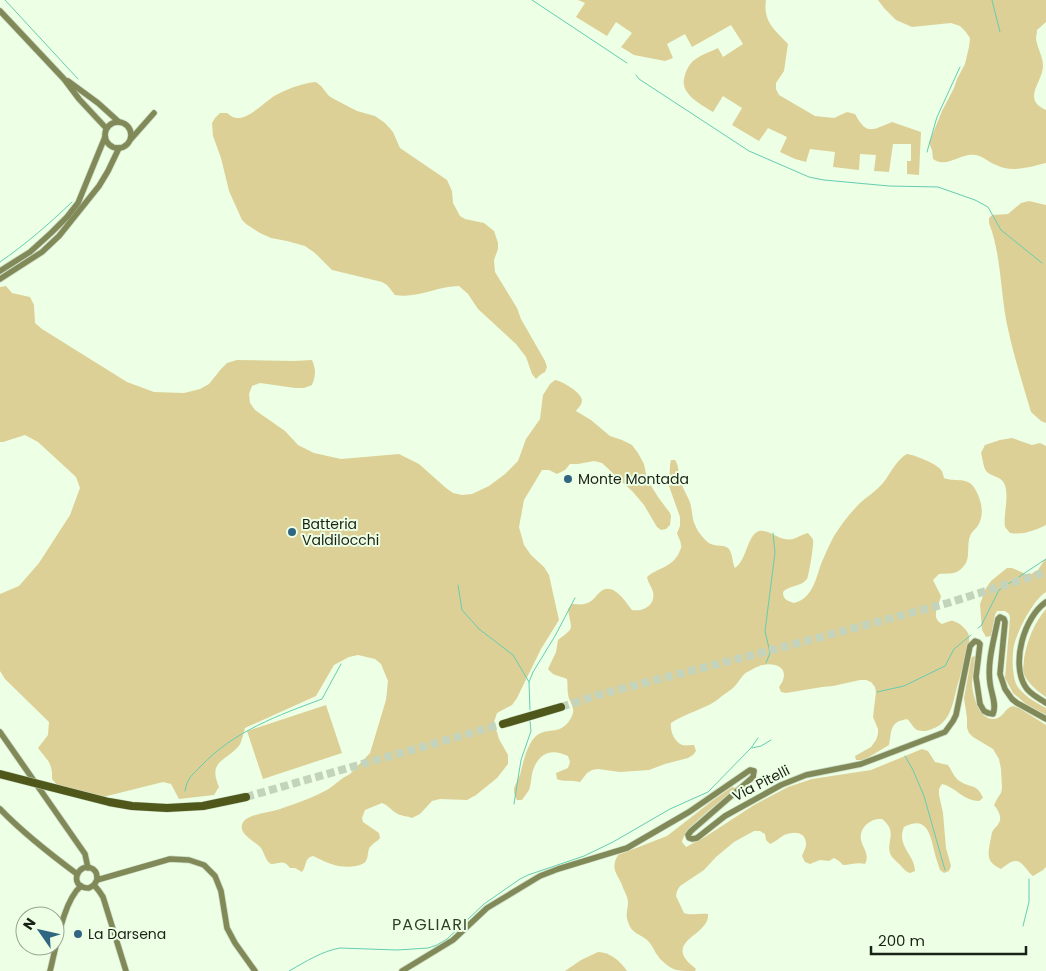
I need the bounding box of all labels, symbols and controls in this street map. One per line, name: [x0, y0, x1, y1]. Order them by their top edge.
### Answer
place label: Monte Montada: [578, 469, 689, 489]
marker: Monte Montada: [562, 473, 574, 485]
place label: Batteria Valdilocchi: [302, 514, 379, 550]
marker: Batteria Valdilocchi: [286, 526, 298, 538]
street label: Via Pitelli: [729, 760, 793, 806]
north arrow: [15, 906, 65, 956]
district label: PAGLIARI: [392, 913, 468, 936]
text: N: [18, 914, 40, 934]
place label: La Darsena: [88, 924, 166, 944]
scale bar: [871, 924, 1026, 956]
marker: La Darsena: [72, 928, 84, 940]
text: 200 m: [878, 930, 925, 951]

